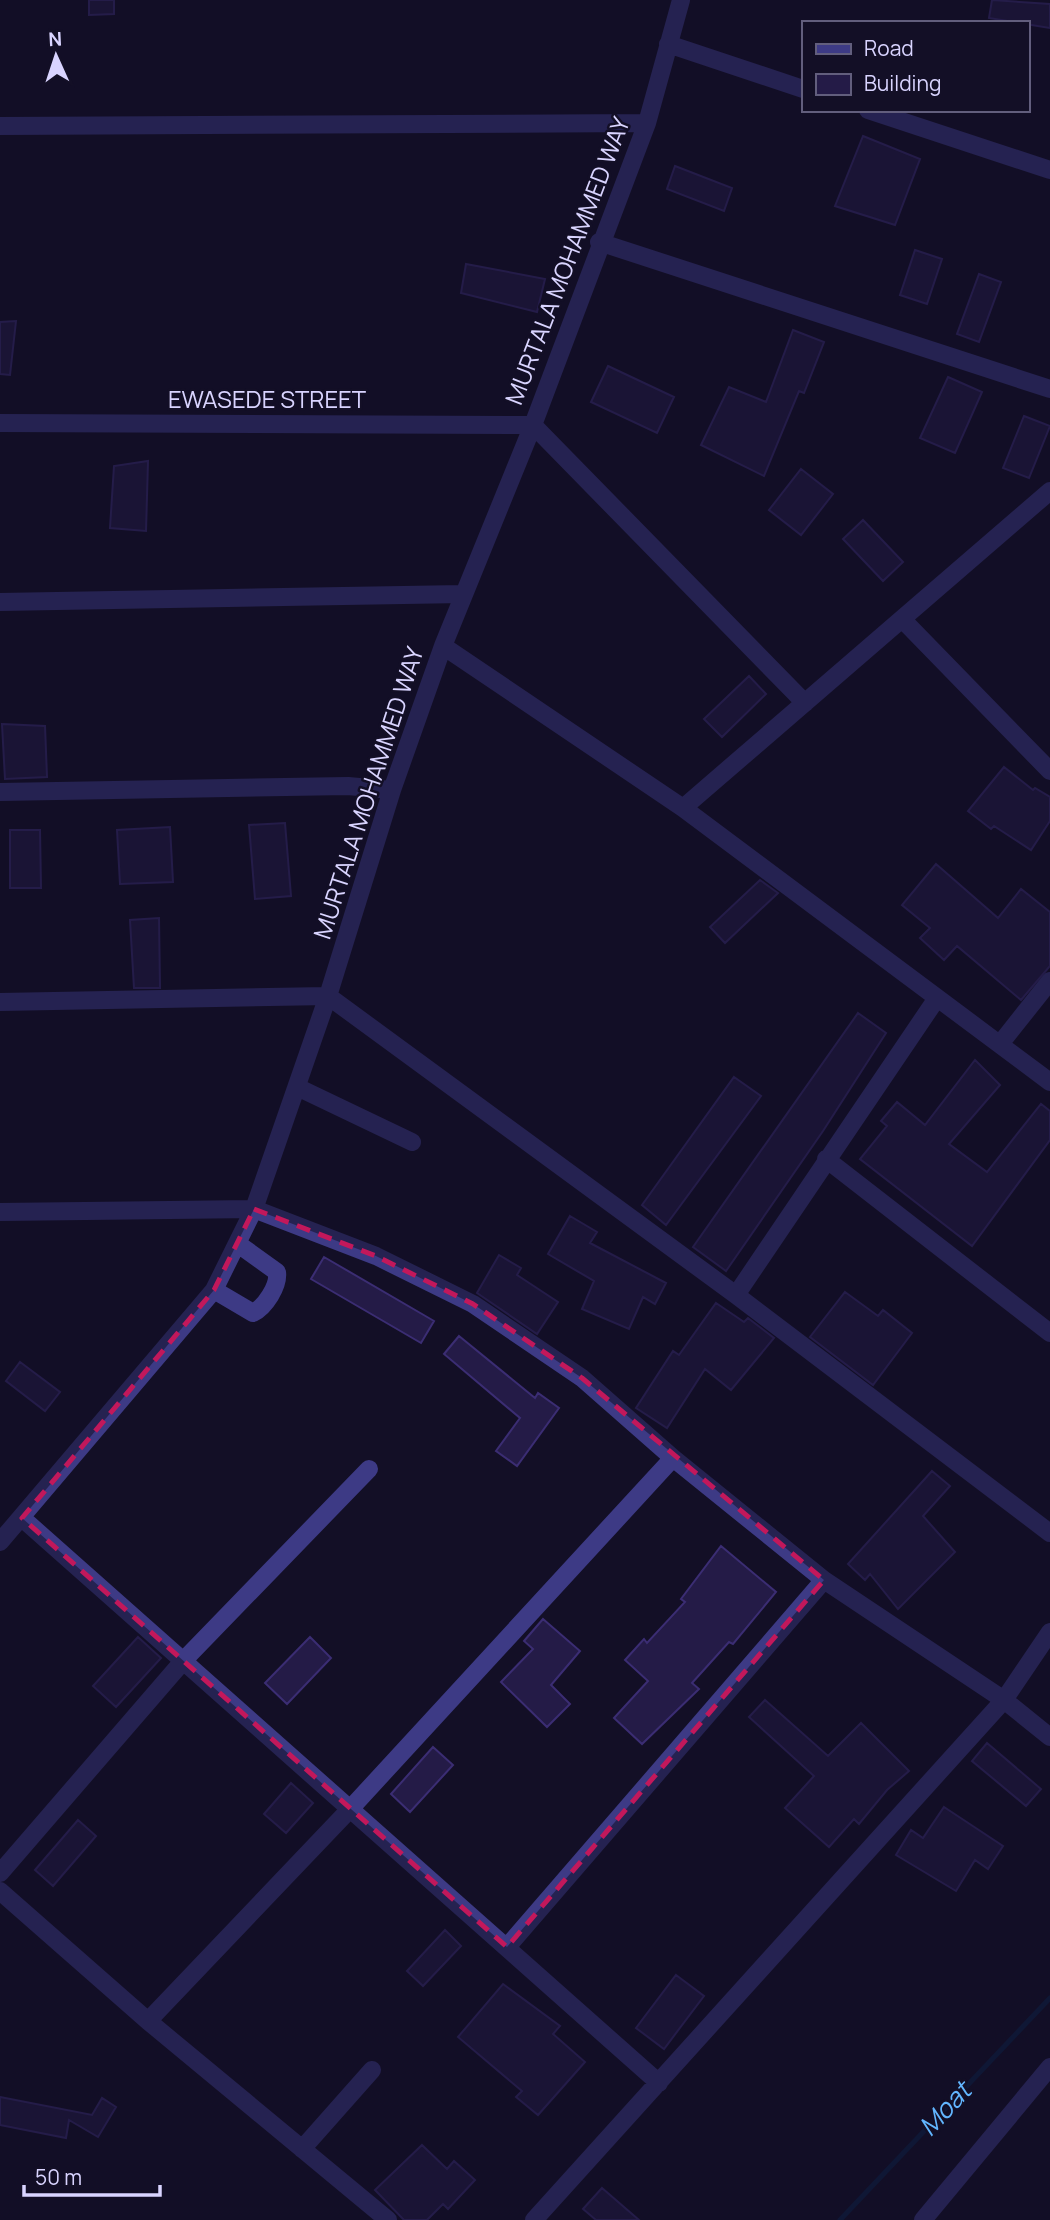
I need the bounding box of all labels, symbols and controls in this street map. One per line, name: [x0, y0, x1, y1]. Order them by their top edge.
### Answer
north arrow: [21, 21, 91, 91]
legend: [802, 21, 1029, 112]
text: N: [48, 26, 63, 52]
text: Road: [864, 34, 914, 62]
text: Building: [864, 69, 941, 97]
street label: MURTALA MOHAMMED WAY: [496, 111, 637, 409]
street label: EWASEDE STREET: [168, 382, 367, 415]
street label: MURTALA MOHAMMED WAY: [305, 642, 431, 943]
water label: Moat: [910, 2071, 980, 2143]
scale bar: [24, 2154, 161, 2198]
text: 50 m: [35, 2163, 82, 2191]

